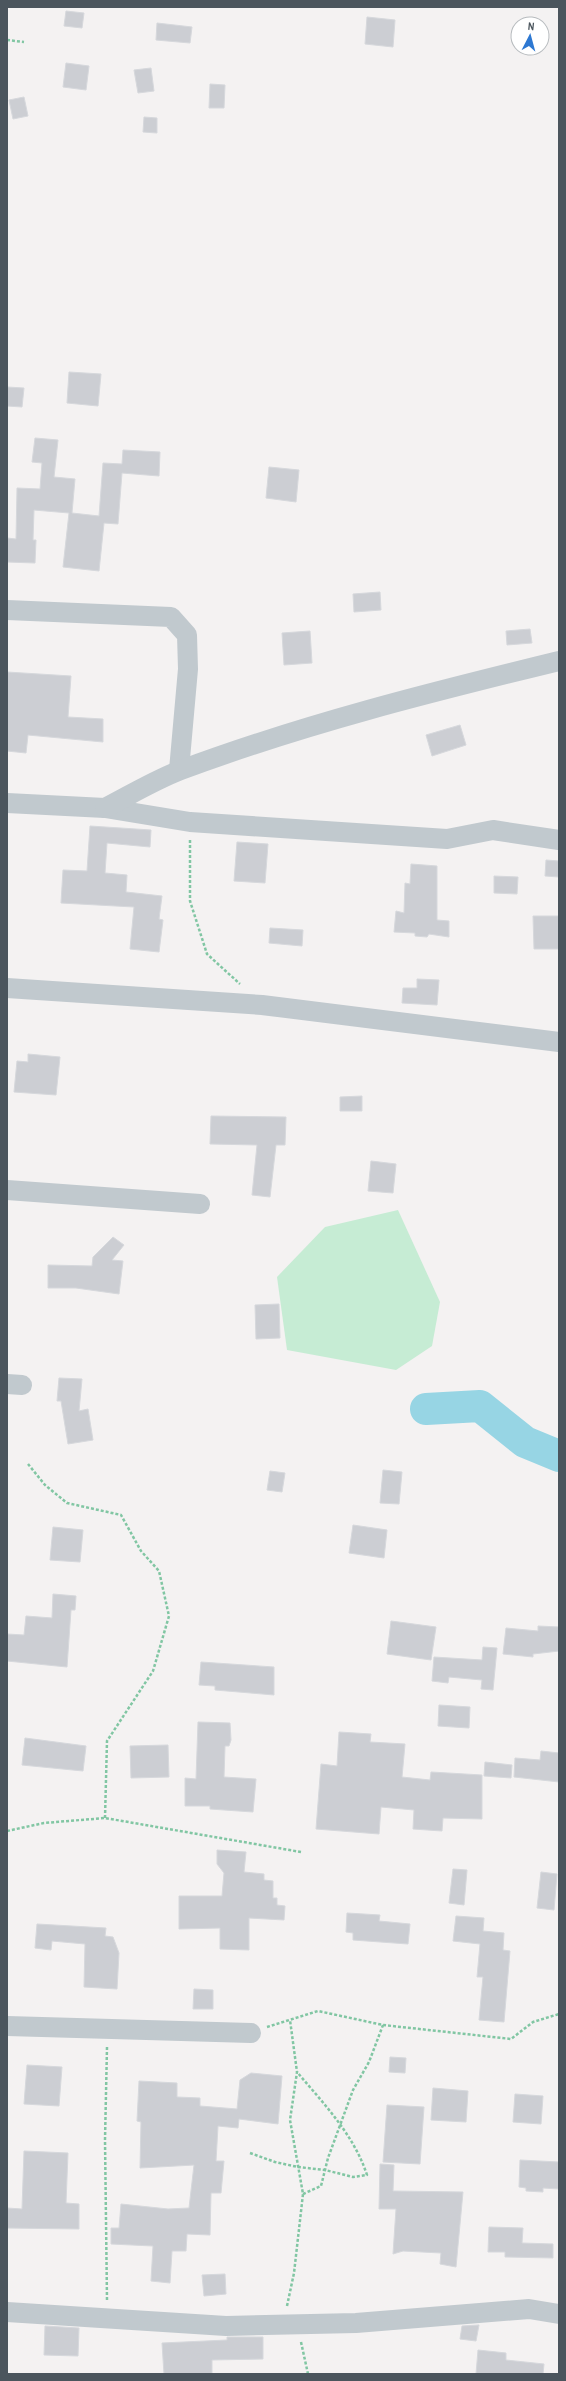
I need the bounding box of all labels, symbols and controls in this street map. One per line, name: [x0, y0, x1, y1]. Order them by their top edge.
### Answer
north arrow: [510, 16, 550, 56]
text: N: [527, 19, 535, 33]

